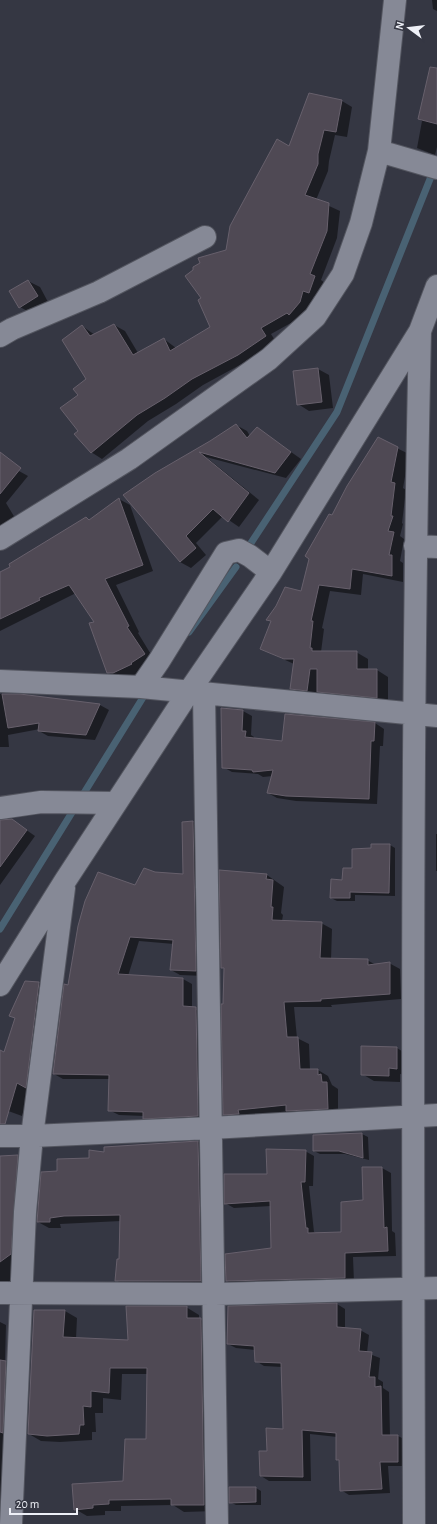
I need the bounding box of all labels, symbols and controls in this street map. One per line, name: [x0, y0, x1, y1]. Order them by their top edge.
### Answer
north arrow: [389, 8, 429, 48]
text: N: [394, 20, 406, 31]
scale bar: [10, 1490, 77, 1516]
text: 20 m: [16, 1498, 39, 1510]

